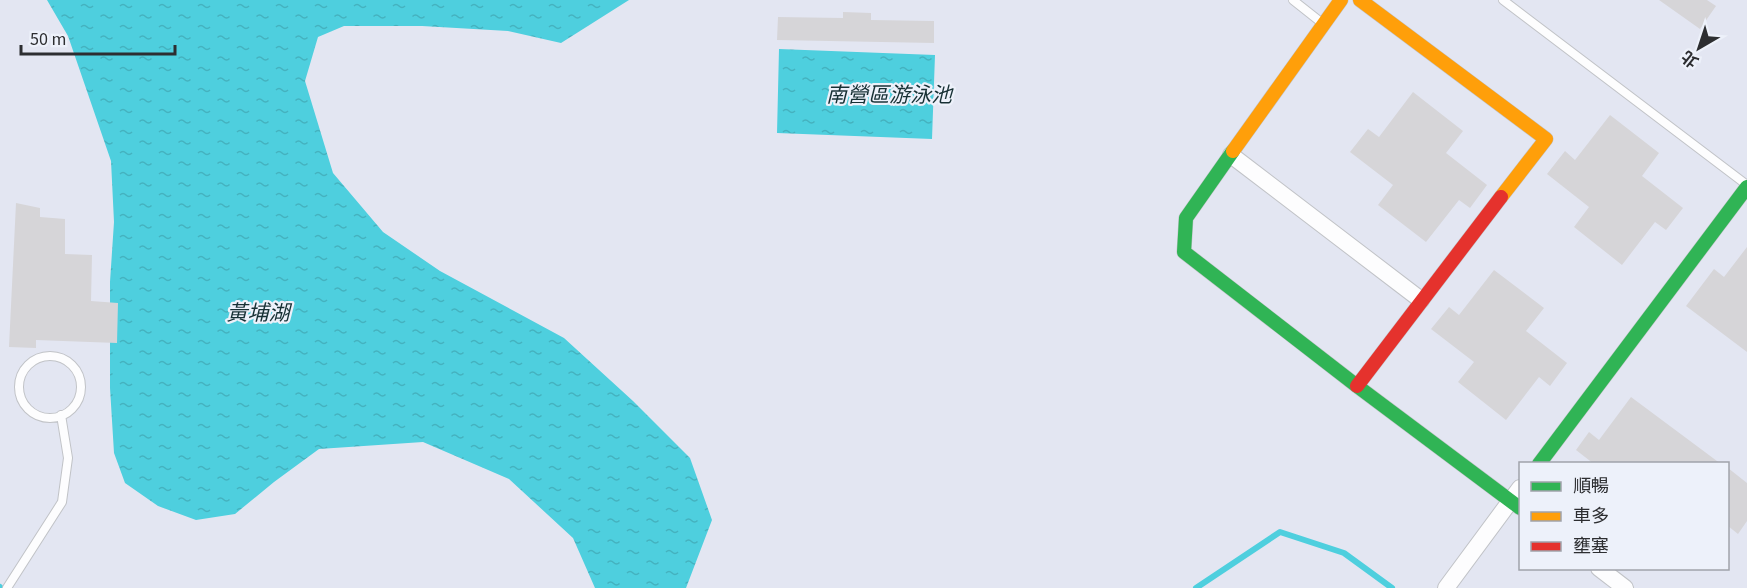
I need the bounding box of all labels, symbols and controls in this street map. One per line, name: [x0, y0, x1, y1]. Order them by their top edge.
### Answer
scale bar: [21, 18, 176, 56]
north arrow: [1669, 18, 1729, 78]
text: 50 m: [30, 27, 66, 52]
text: 北: [1677, 45, 1703, 72]
water label: 南營區游泳池: [826, 80, 954, 110]
water label: 黃埔湖: [227, 298, 292, 328]
legend: [1519, 462, 1729, 570]
text: 順暢: [1573, 474, 1609, 499]
text: 車多: [1573, 504, 1609, 529]
text: 壅塞: [1573, 534, 1609, 559]

